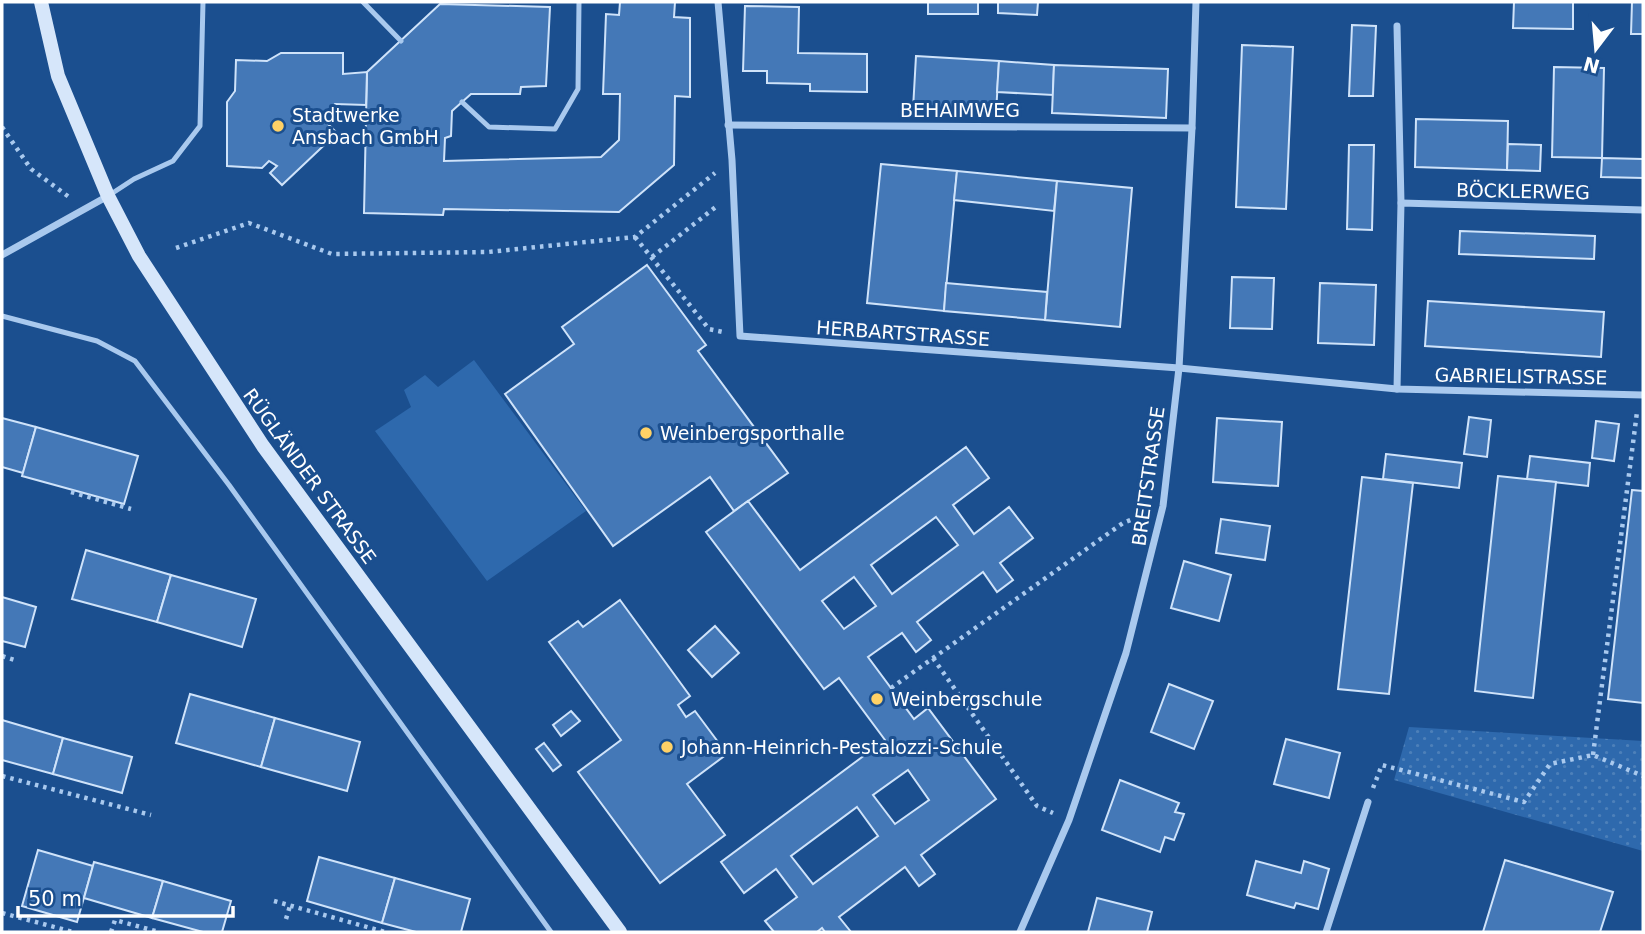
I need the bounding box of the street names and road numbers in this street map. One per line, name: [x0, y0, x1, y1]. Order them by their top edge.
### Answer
street label: BEHAIMWEG: [900, 99, 1020, 121]
street label: BÖCKLERWEG: [1456, 179, 1590, 203]
street label: HERBARTSTRASSE: [815, 316, 991, 350]
street label: GABRIELISTRASSE: [1434, 363, 1608, 389]
street label: RÜGLÄNDER STRASSE: [239, 384, 381, 568]
street label: BREITSTRASSE: [1127, 405, 1169, 547]

